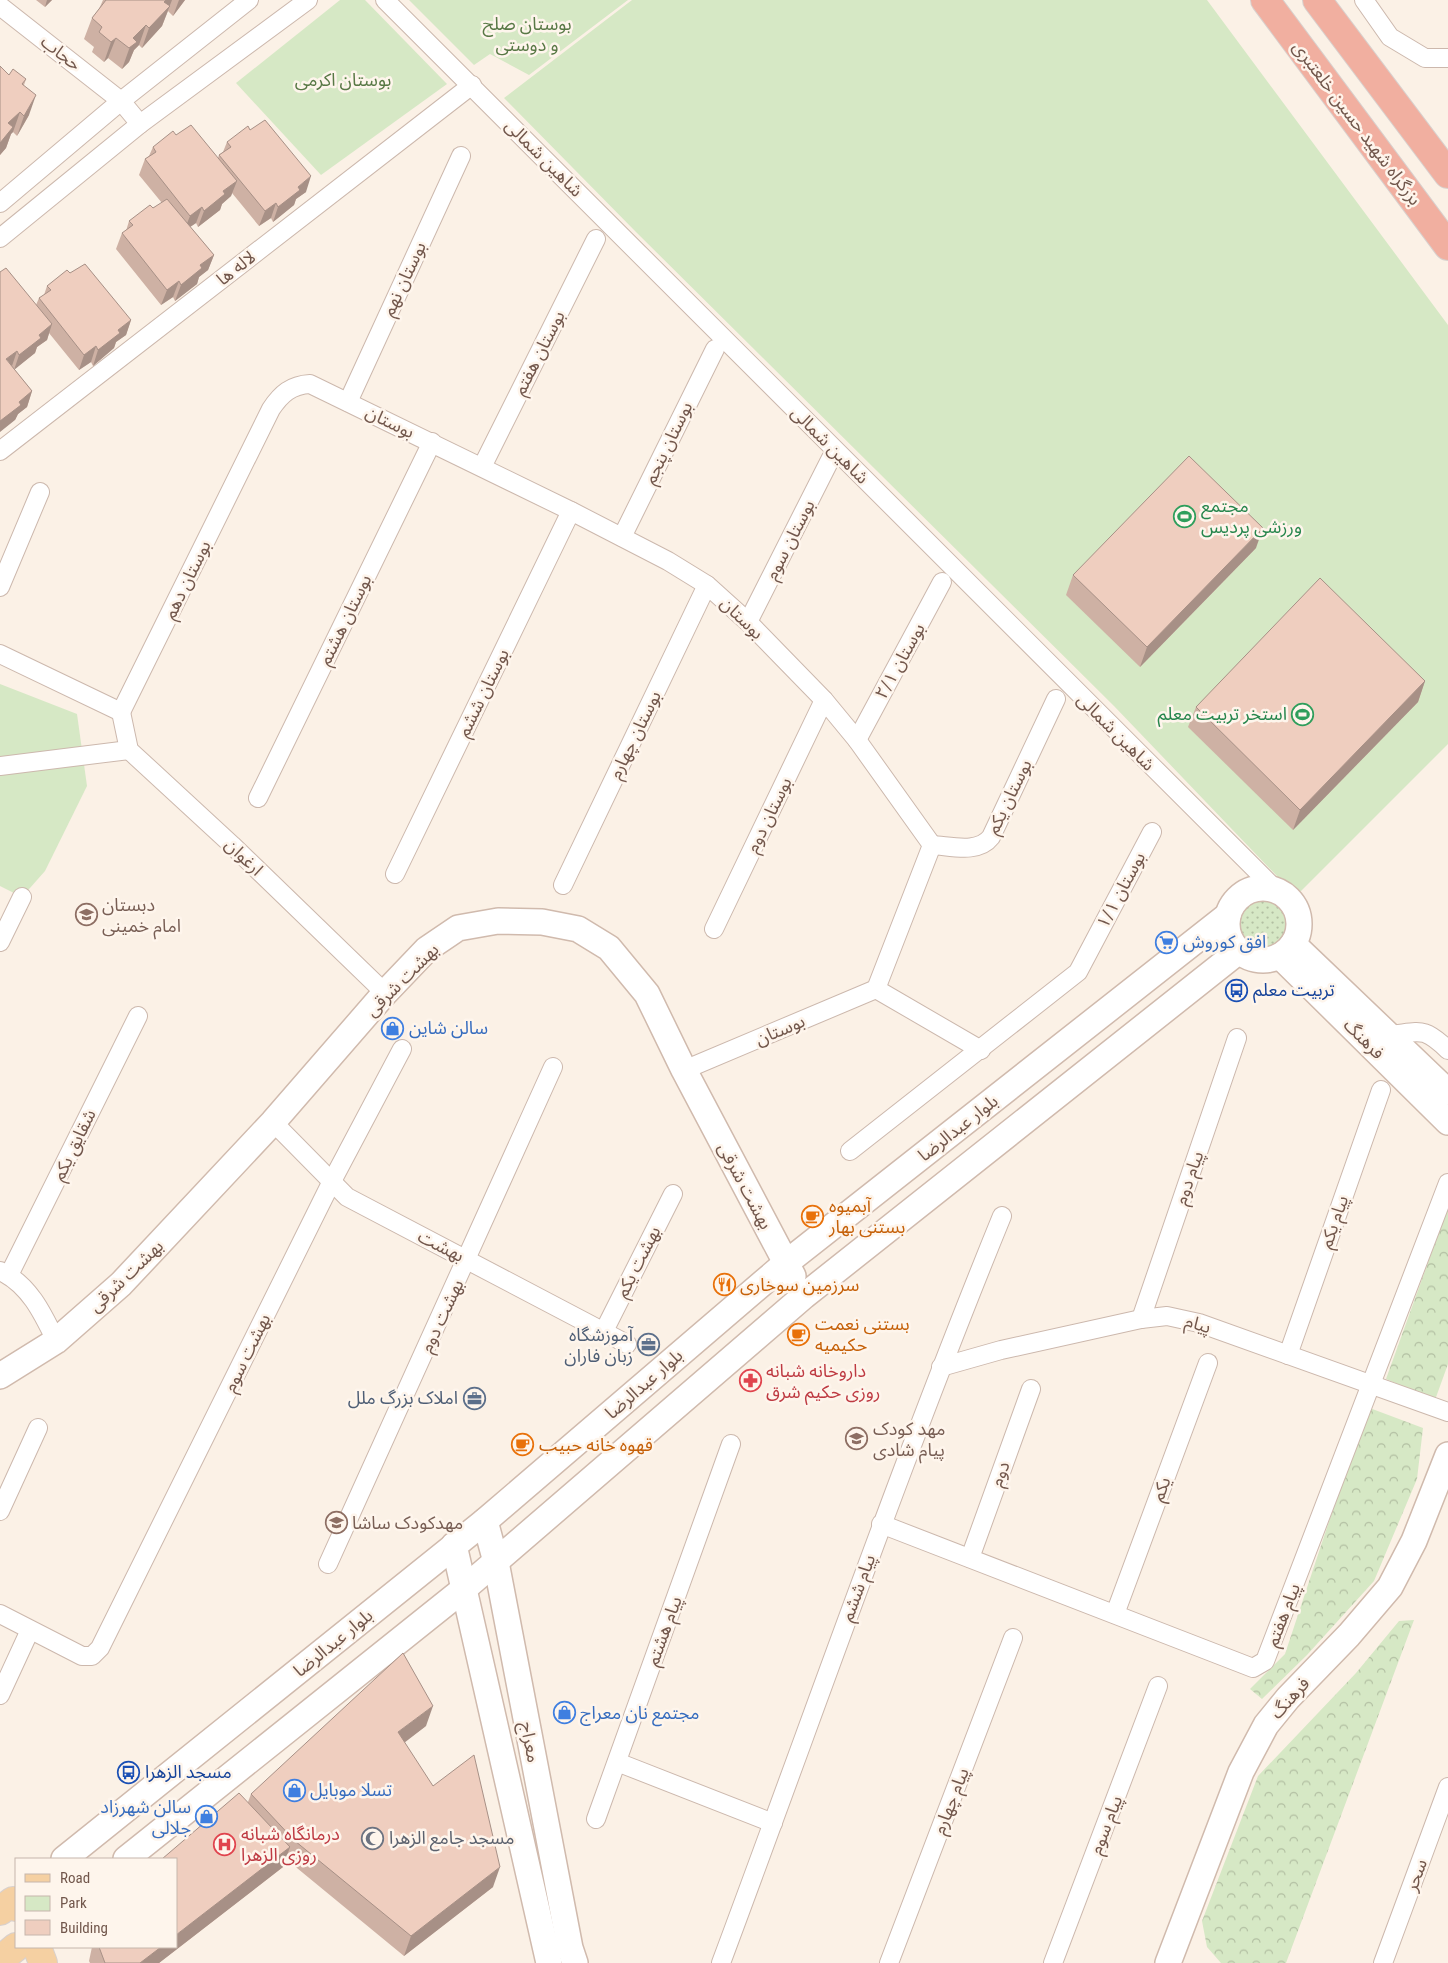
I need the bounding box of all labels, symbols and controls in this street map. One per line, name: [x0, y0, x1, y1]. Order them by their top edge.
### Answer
park label: بوستان صلح و دوستی: [482, 13, 572, 56]
street label: حجاب: [37, 30, 86, 75]
street label: بزرگراه شهید حسین خلعتبری: [1288, 36, 1426, 210]
park label: بوستان اکرمی: [295, 69, 391, 91]
street label: شاهین شمالی: [500, 114, 588, 202]
street label: بوستان نهم: [377, 238, 433, 321]
street label: لاله ها: [212, 246, 259, 289]
street label: بوستان هفتم: [508, 307, 571, 400]
street label: بوستان پنجم: [639, 398, 699, 489]
street label: بوستان: [362, 401, 418, 443]
street label: شاهین شمالی: [786, 401, 874, 489]
place label: مجتمع ورزشی پردیس: [1201, 495, 1302, 538]
street label: بوستان سوم: [760, 496, 822, 585]
sports icon: مجتمع ورزشی پردیس: [1173, 504, 1197, 528]
street label: بوستان دهم: [159, 537, 217, 624]
street label: بوستان هشتم: [314, 571, 378, 670]
street label: بوستان: [716, 592, 768, 644]
street label: بوستان ۲/۱: [870, 619, 930, 703]
street label: بوستان ششم: [452, 645, 516, 742]
street label: بوستان چهارم: [604, 687, 669, 784]
street label: شاهین شمالی: [1072, 688, 1160, 776]
sports icon: استخر تربیت معلم: [1291, 702, 1315, 726]
place label: استخر تربیت معلم: [1157, 703, 1287, 727]
street label: بوستان یکم: [981, 756, 1038, 839]
street label: بوستان دوم: [741, 774, 799, 858]
street label: ارغوان: [220, 834, 268, 880]
street label: بوستان ۱/۱: [1092, 848, 1150, 932]
place label: دبستان امام خمینی: [102, 894, 181, 940]
school or university icon: دبستان امام خمینی: [74, 903, 98, 927]
supermarket icon: افق کوروش: [1155, 930, 1179, 954]
place label: افق کوروش: [1183, 931, 1266, 953]
street label: بهشت شرقی: [361, 939, 443, 1021]
bus stop icon: تربیت معلم: [1225, 978, 1249, 1002]
place label: تربیت معلم: [1253, 979, 1335, 1003]
street label: بوستان: [752, 1010, 808, 1050]
street label: فرهنگ: [1339, 1014, 1389, 1064]
shop icon: سالن شاین: [381, 1016, 405, 1040]
place label: سالن شاین: [409, 1017, 488, 1039]
street label: بلوار عبدالرضا: [914, 1090, 1002, 1166]
street label: شقایق یکم: [47, 1106, 103, 1185]
street label: بهشت شرقی: [713, 1139, 777, 1233]
street label: پیام دوم: [1170, 1148, 1211, 1209]
street label: پیام یکم: [1315, 1192, 1356, 1252]
place label: آبمیوه بستنی بهار: [828, 1195, 905, 1238]
cafe icon: آبمیوه بستنی بهار: [801, 1204, 825, 1228]
street label: بهشت یکم: [611, 1222, 667, 1303]
street label: بهشت: [415, 1225, 468, 1266]
street label: بهشت شرقی: [84, 1235, 168, 1317]
restaurant icon: سرزمین سوخاری: [712, 1273, 736, 1297]
place label: سرزمین سوخاری: [740, 1274, 859, 1296]
street label: بهشت دوم: [415, 1276, 471, 1357]
street label: بهشت سوم: [219, 1310, 278, 1397]
street label: پیام: [1182, 1310, 1214, 1341]
place label: بستنی نعمت حکیمیه: [815, 1313, 910, 1355]
cafe icon: بستنی نعمت حکیمیه: [787, 1322, 811, 1346]
place label: آموزشگاه زبان فاران: [564, 1324, 634, 1367]
office icon: آموزشگاه زبان فاران: [637, 1333, 661, 1357]
street label: بلوار عبدالرضا: [601, 1344, 687, 1424]
place label: داروخانه شبانه روزی حکیم شرق: [766, 1360, 880, 1405]
pharmacy icon: داروخانه شبانه روزی حکیم شرق: [738, 1369, 762, 1393]
office icon: املاک بزرگ ملل: [462, 1386, 486, 1410]
place label: املاک بزرگ ملل: [348, 1387, 458, 1409]
place label: مهد کودک پیام شادی: [873, 1418, 946, 1464]
school or university icon: مهد کودک پیام شادی: [845, 1427, 869, 1451]
cafe icon: قهوه خانه حبیب: [511, 1433, 535, 1457]
place label: قهوه خانه حبیب: [539, 1434, 653, 1456]
street label: دوم: [985, 1458, 1017, 1491]
street label: یکم: [1146, 1474, 1178, 1505]
school or university icon: مهدکودک ساشا: [324, 1511, 348, 1535]
place label: مهدکودک ساشا: [352, 1512, 463, 1534]
street label: پیام ششم: [836, 1551, 883, 1626]
street label: پیام هفتم: [1261, 1580, 1308, 1651]
street label: پیام هشتم: [641, 1593, 690, 1670]
street label: بلوار عبدالرضا: [289, 1604, 377, 1682]
street label: فرهنگ: [1266, 1673, 1314, 1723]
shop icon: مجتمع نان معراج: [552, 1701, 576, 1725]
place label: مجتمع نان معراج: [580, 1702, 700, 1727]
street label: معراج: [513, 1720, 545, 1765]
bus stop icon: مسجد الزهرا: [117, 1760, 141, 1784]
place label: مسجد الزهرا: [145, 1761, 232, 1783]
street label: پیام چهارم: [928, 1764, 977, 1839]
shop icon: تسلا موبایل: [282, 1778, 306, 1802]
place label: تسلا موبایل: [310, 1779, 392, 1801]
street label: پیام سوم: [1085, 1792, 1130, 1859]
place label: سالن شهرزاد جلالی: [100, 1796, 191, 1839]
shop icon: سالن شهرزاد جلالی: [195, 1805, 219, 1829]
place label: درمانگاه شبانه روزی الزهرا: [241, 1823, 340, 1866]
mosque icon: مسجد جامع الزهرا: [361, 1826, 385, 1850]
place label: مسجد جامع الزهرا: [389, 1827, 515, 1852]
hospital icon: درمانگاه شبانه روزی الزهرا: [213, 1832, 237, 1856]
street label: سحر: [1400, 1856, 1432, 1895]
legend: [15, 1858, 178, 1948]
text: Road: [60, 1869, 90, 1887]
text: Park: [60, 1894, 87, 1912]
text: Building: [60, 1919, 108, 1937]

